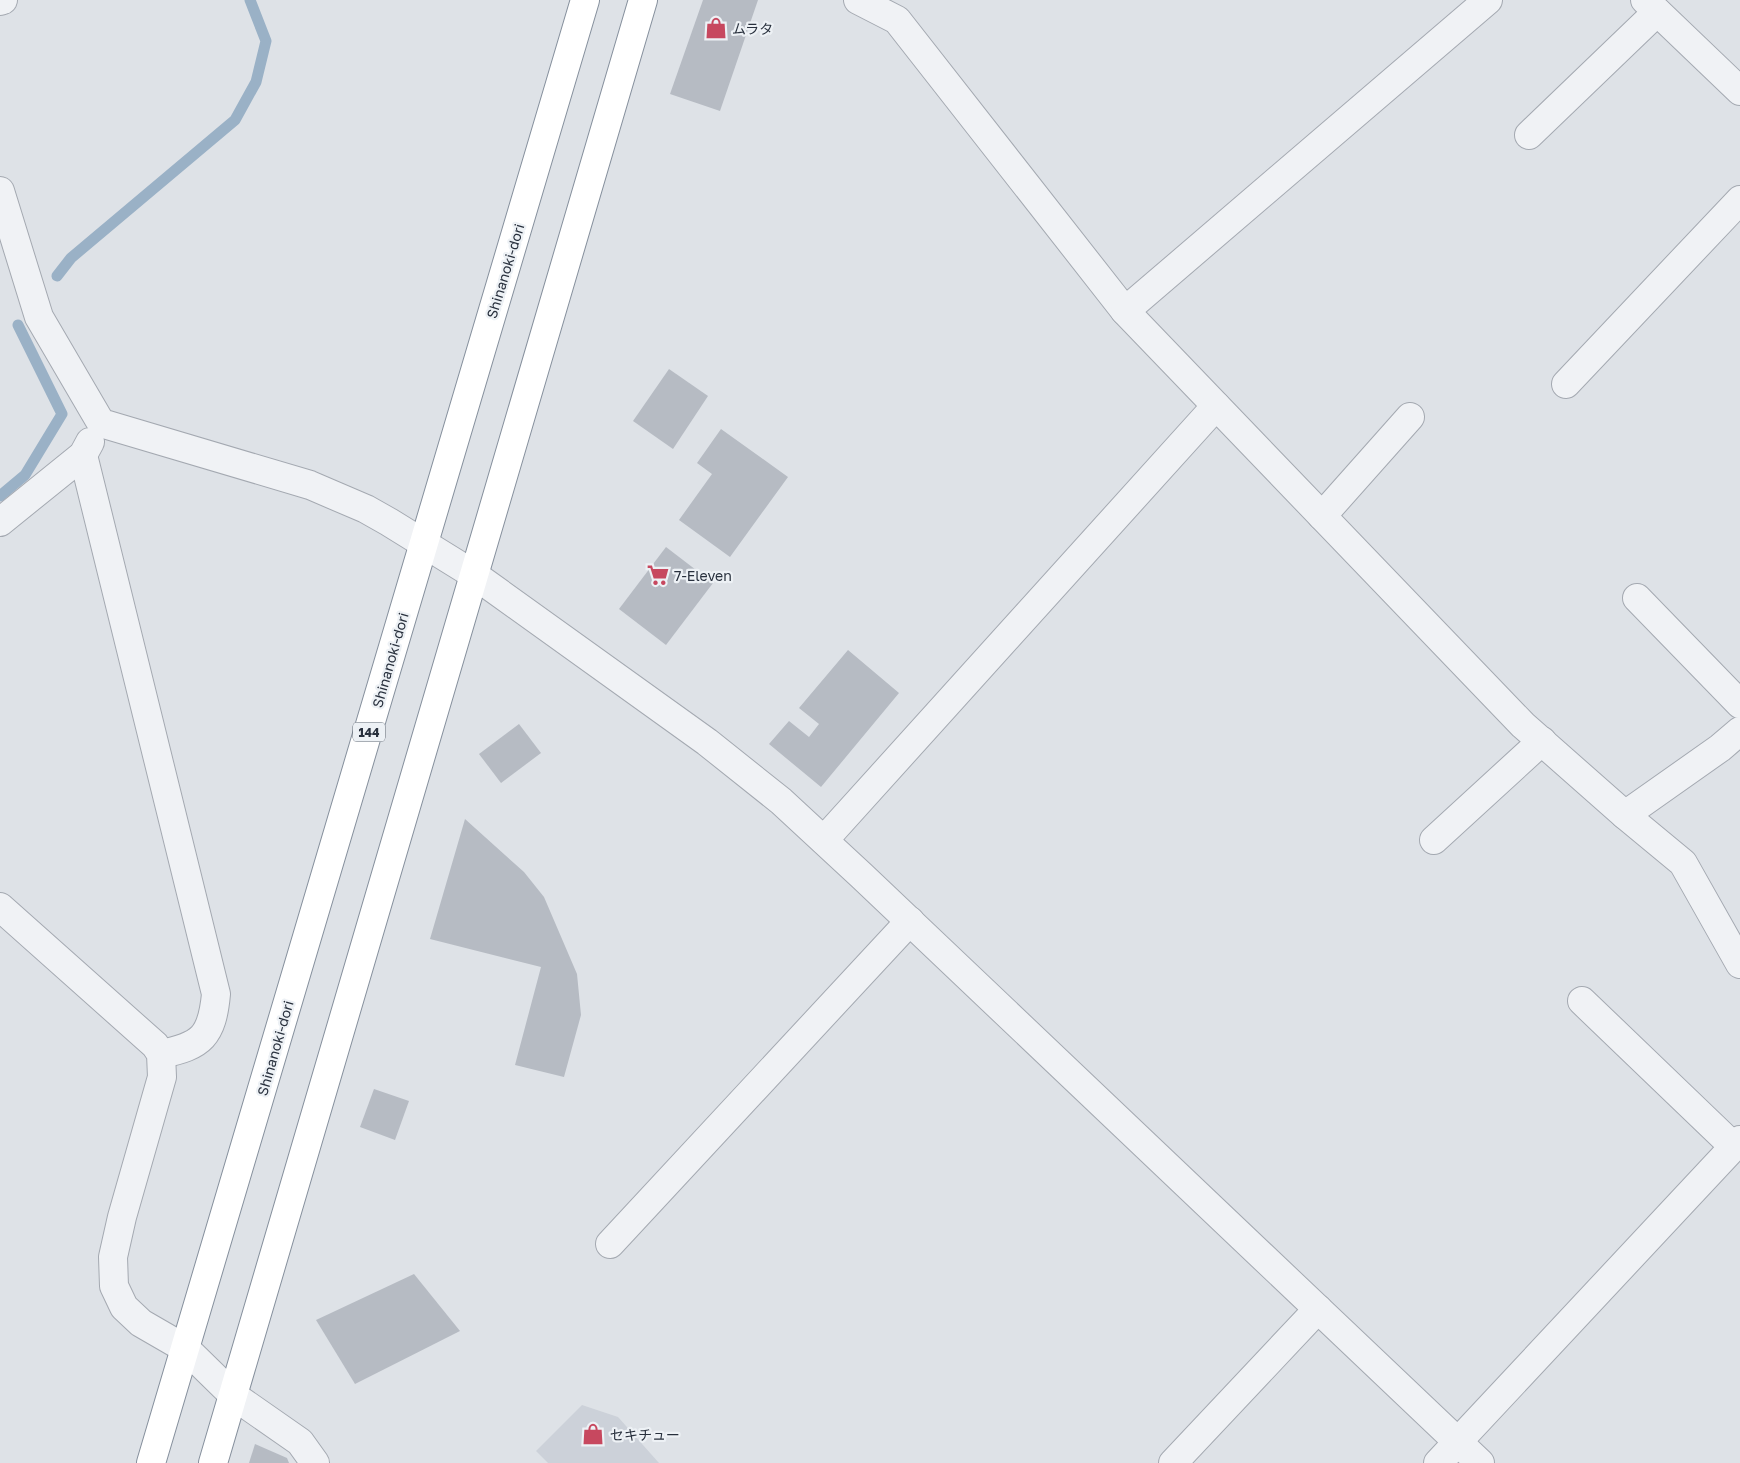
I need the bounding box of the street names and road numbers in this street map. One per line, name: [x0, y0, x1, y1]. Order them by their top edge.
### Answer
street label: Shinanoki-dori: [483, 222, 527, 320]
street label: Shinanoki-dori: [368, 611, 412, 709]
road number: 144: [353, 722, 385, 742]
street label: Shinanoki-dori: [253, 999, 297, 1097]

